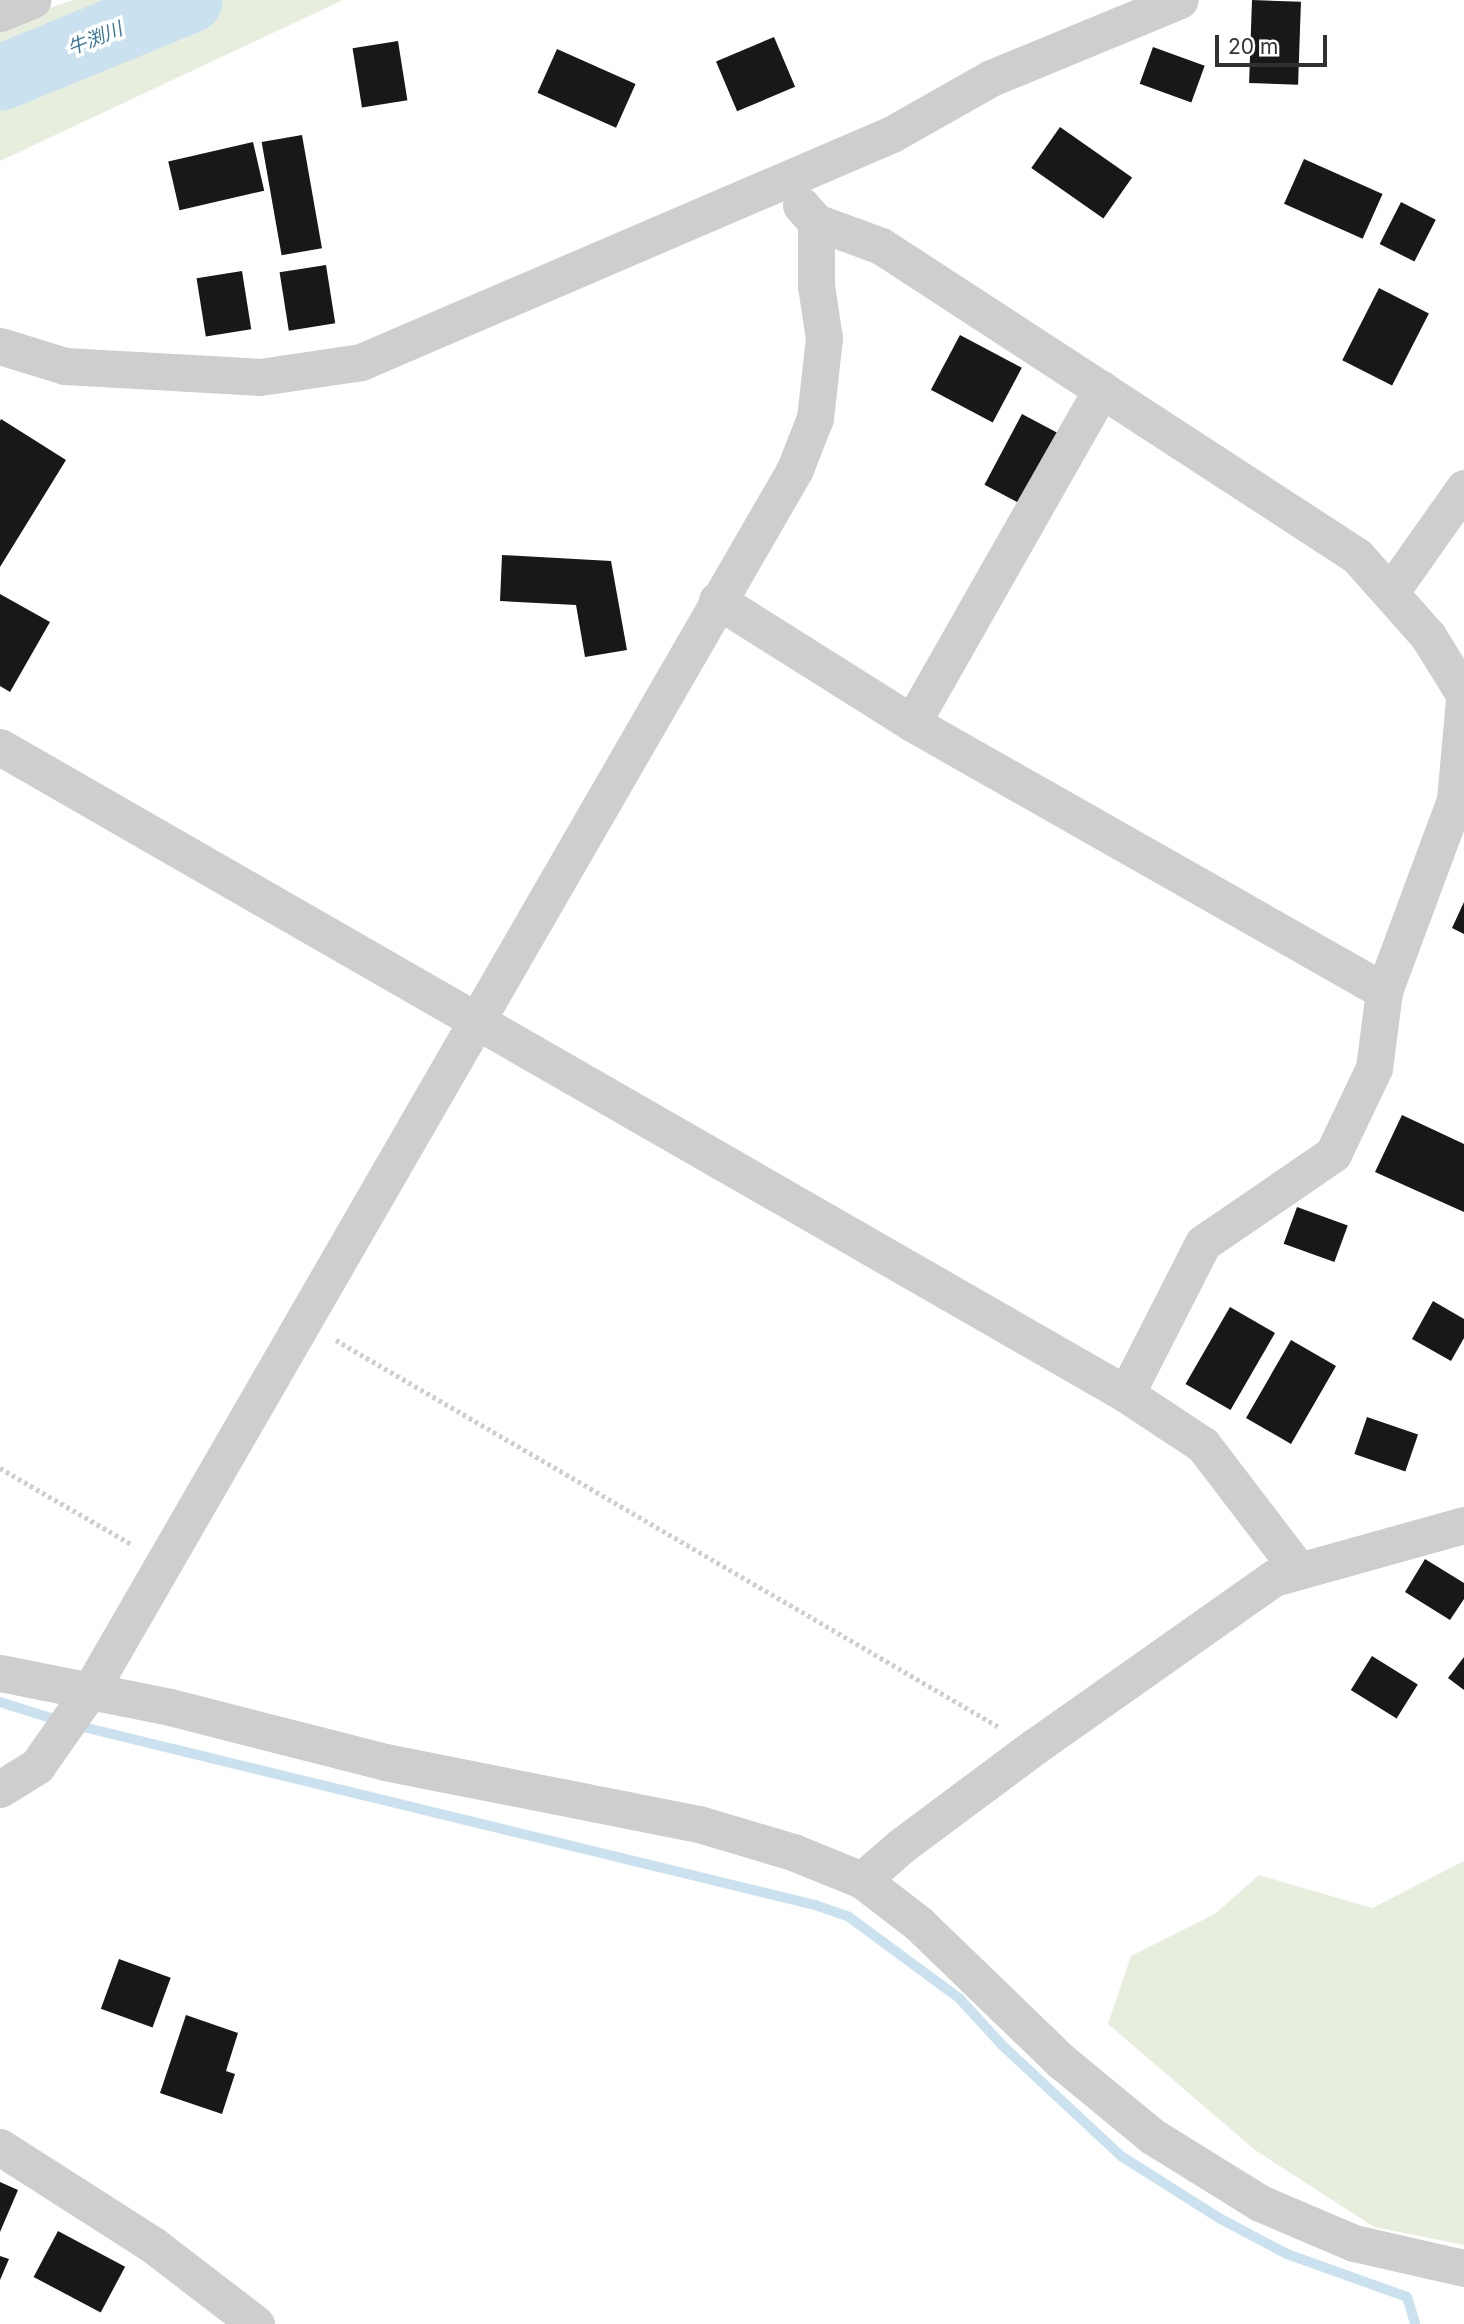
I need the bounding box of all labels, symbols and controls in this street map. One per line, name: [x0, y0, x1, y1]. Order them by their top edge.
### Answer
water label: 牛渕川: [64, 18, 126, 60]
scale bar: [1219, 21, 1331, 65]
text: 20 m: [1228, 34, 1278, 59]

